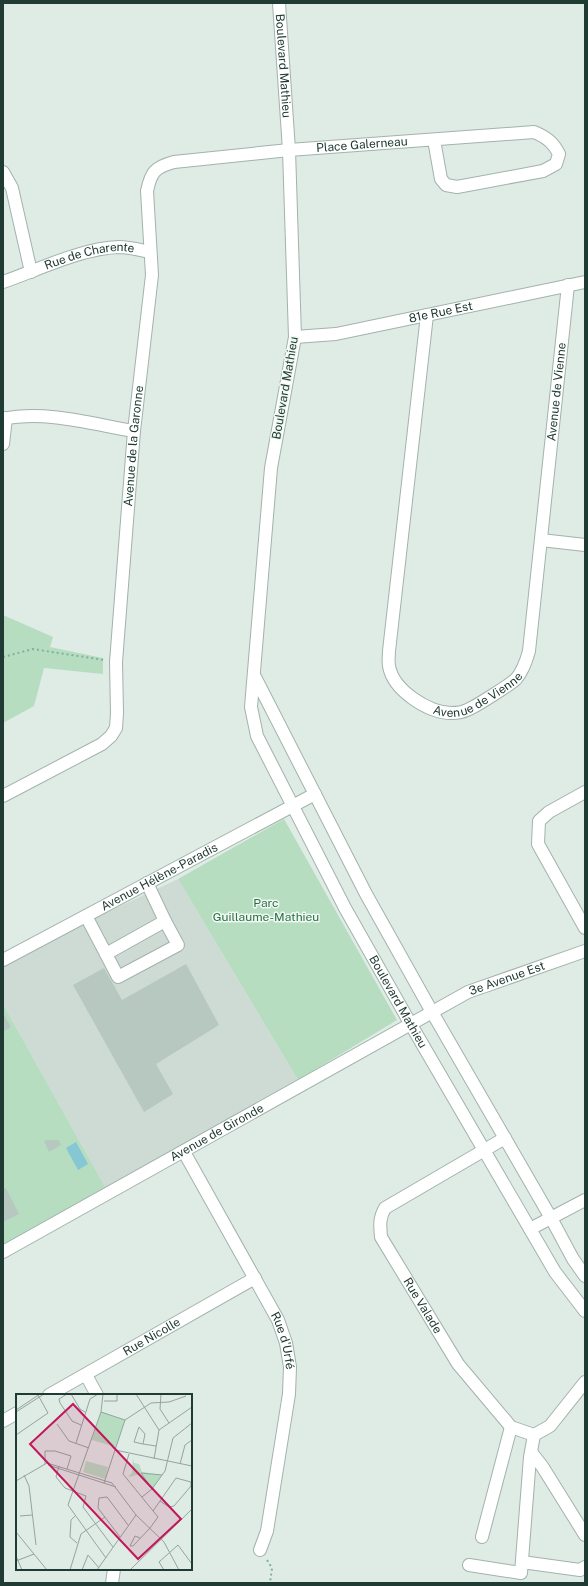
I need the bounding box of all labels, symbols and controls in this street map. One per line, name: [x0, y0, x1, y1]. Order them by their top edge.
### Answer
street label: Boulevard Mathieu: [273, 13, 294, 118]
street label: Place Galerneau: [316, 134, 408, 155]
street label: Rue de Charente: [42, 240, 136, 273]
street label: 81e Rue Est: [407, 299, 474, 326]
street label: Boulevard Mathieu: [269, 335, 301, 441]
street label: Avenue de Vienne: [544, 342, 569, 442]
street label: Avenue de la Garonne: [121, 385, 146, 507]
street label: Avenue de Vienne: [431, 670, 526, 720]
street label: Avenue Hélène-Paradis: [98, 840, 220, 914]
park label: Parc Guillaume-Mathieu: [213, 896, 319, 924]
street label: Boulevard Mathieu: [366, 953, 430, 1051]
street label: 3e Avenue Est: [467, 959, 547, 998]
street label: Avenue de Gironde: [168, 1101, 266, 1164]
street label: Rue Valade: [400, 1275, 445, 1336]
street label: Rue d'Urfé: [268, 1309, 297, 1371]
street label: Rue Nicolle: [120, 1315, 183, 1359]
inset map: [16, 1394, 192, 1570]

